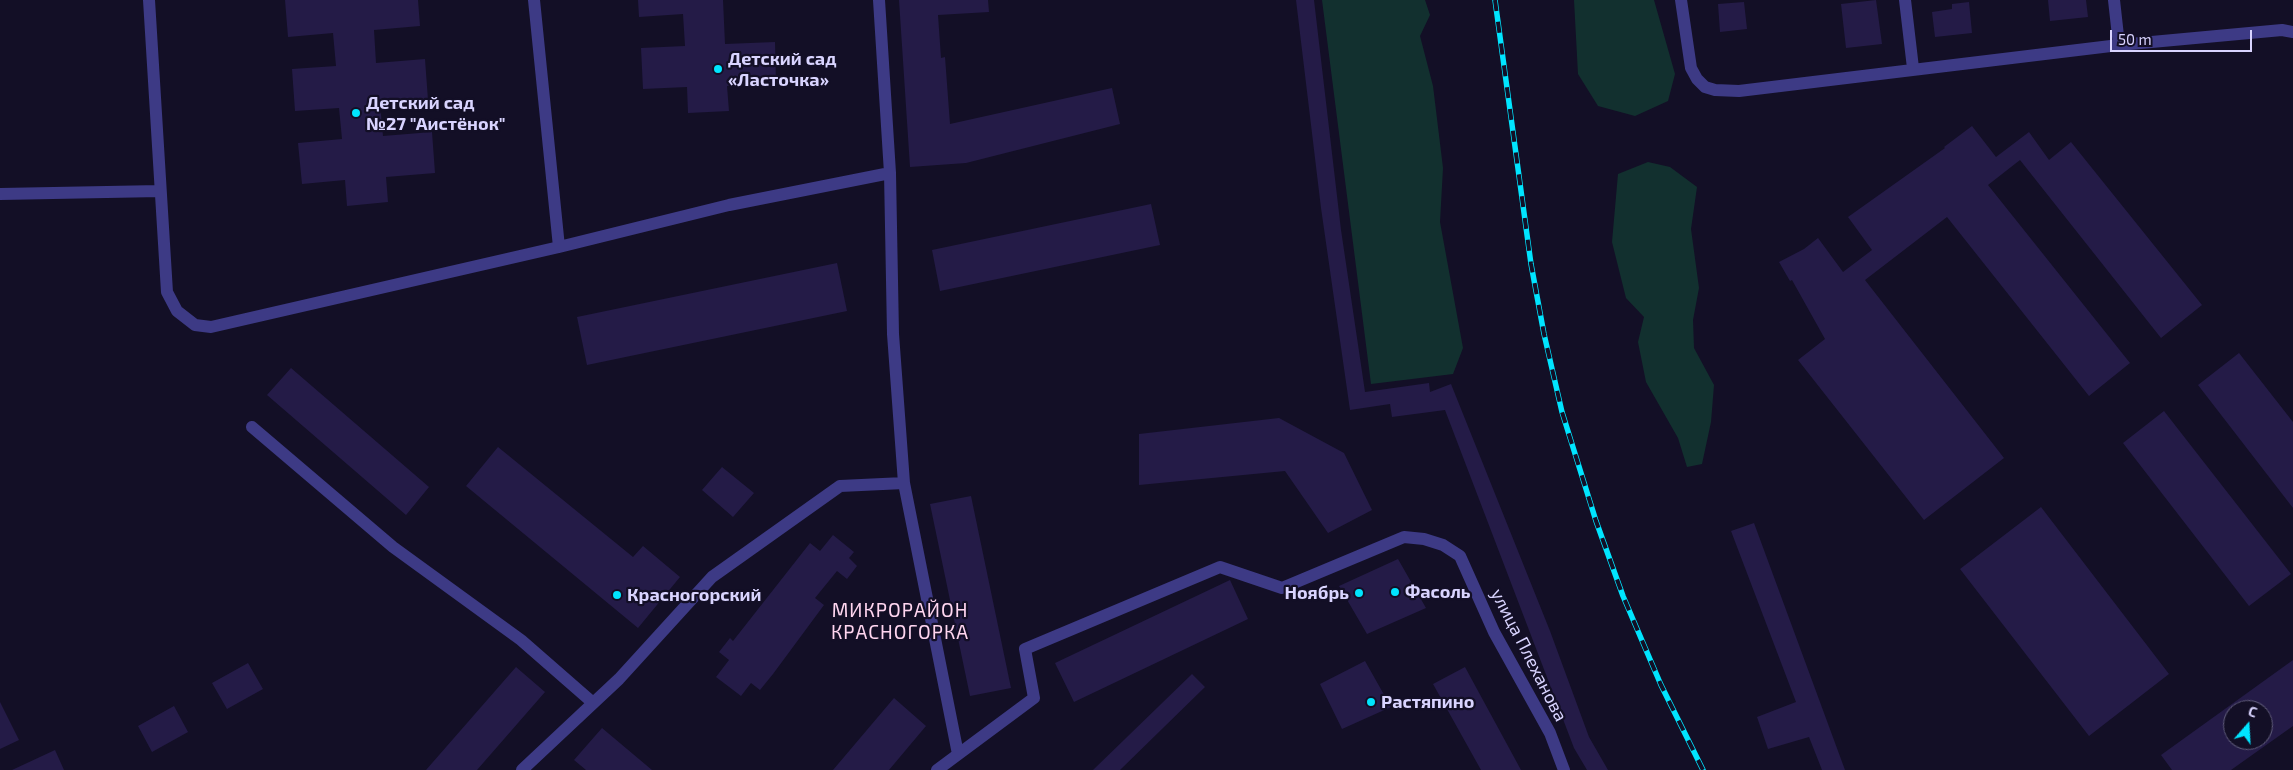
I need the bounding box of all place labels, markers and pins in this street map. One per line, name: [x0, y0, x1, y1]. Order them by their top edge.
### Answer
place label: Детский сад «Ласточка»: [728, 48, 836, 90]
marker: Детский сад «Ласточка»: [712, 63, 724, 75]
place label: Детский сад №27 "Аистёнок": [366, 92, 506, 134]
marker: Детский сад №27 "Аистёнок": [350, 107, 362, 119]
place label: Фасоль: [1405, 581, 1471, 603]
place label: Ноябрь: [1284, 582, 1349, 604]
place label: Красногорский: [627, 584, 762, 606]
marker: Фасоль: [1389, 586, 1401, 598]
marker: Ноябрь: [1353, 587, 1365, 599]
marker: Красногорский: [611, 589, 623, 601]
place label: Растяпино: [1381, 691, 1474, 713]
marker: Растяпино: [1365, 696, 1377, 708]

